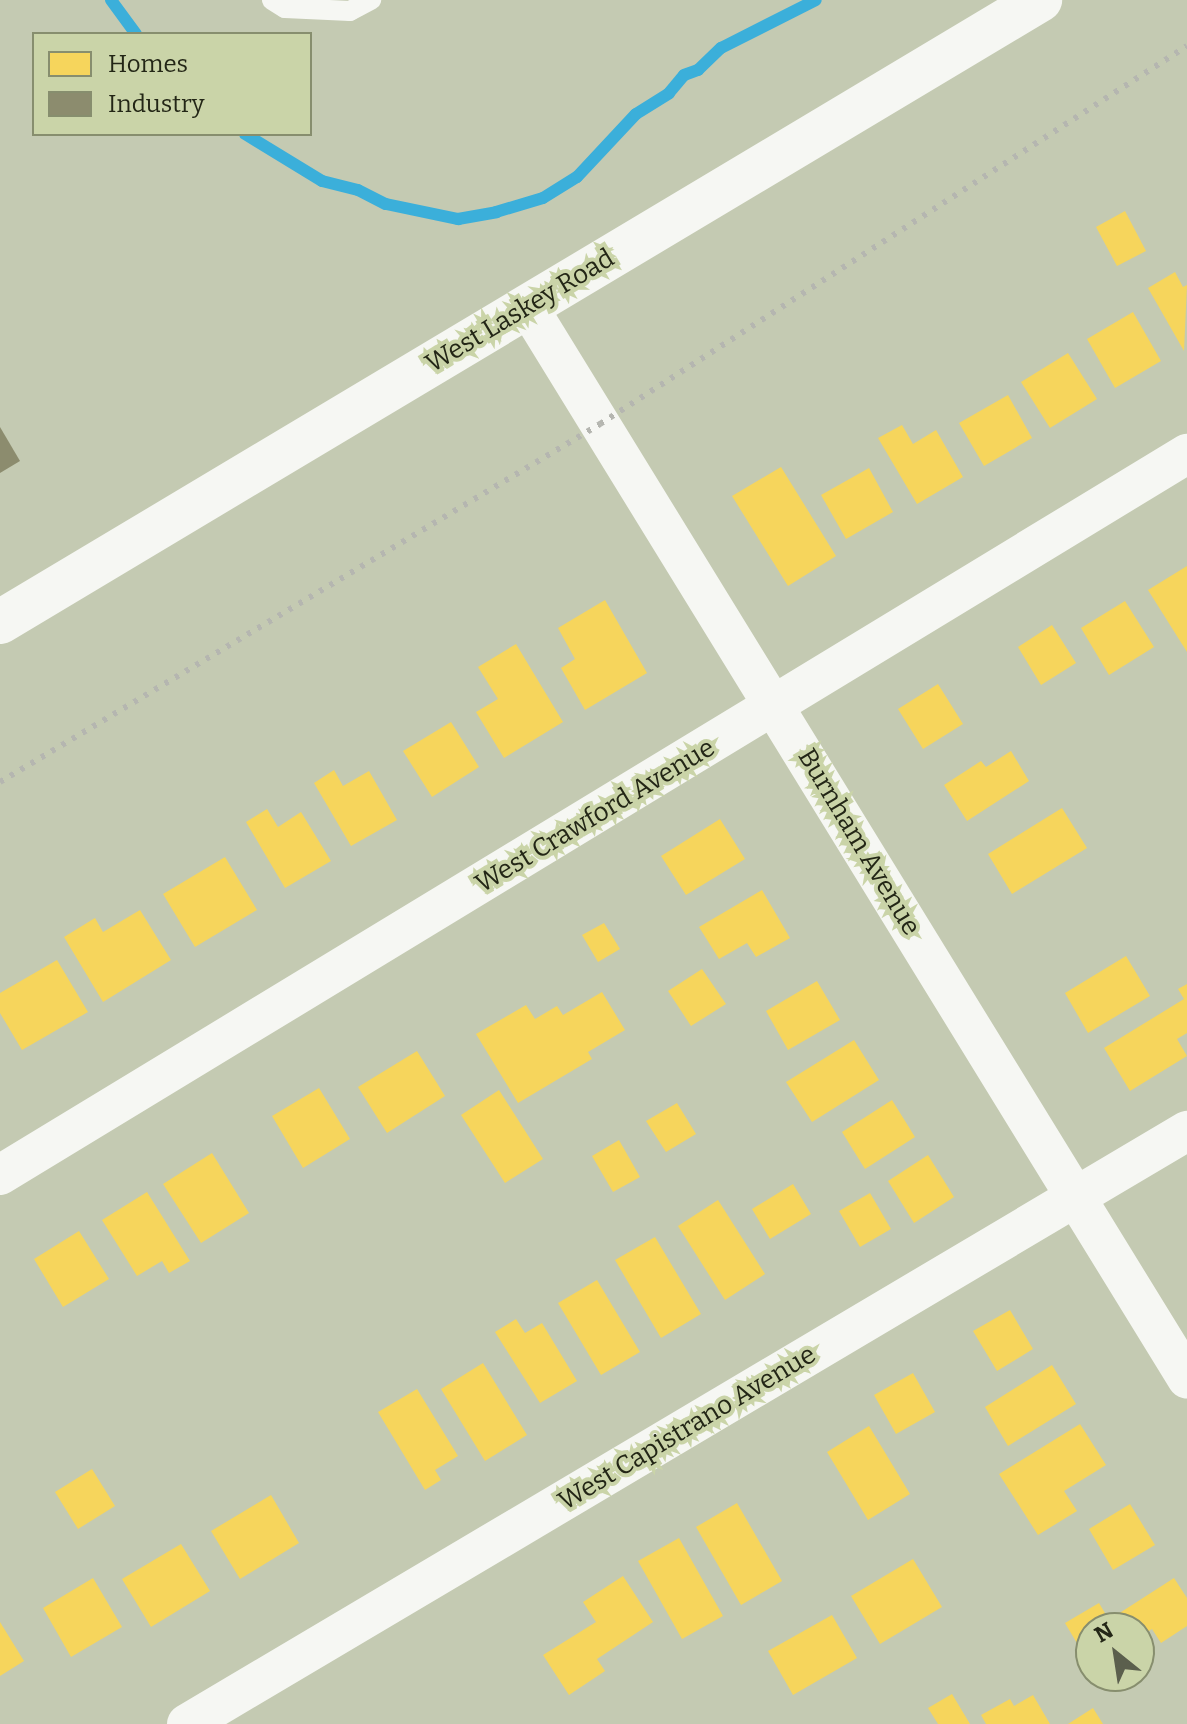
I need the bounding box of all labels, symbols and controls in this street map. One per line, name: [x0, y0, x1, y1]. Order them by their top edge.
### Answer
legend: [32, 32, 312, 136]
text: Homes: [108, 50, 188, 78]
text: Industry: [108, 90, 205, 118]
street label: West Laskey Road: [420, 242, 620, 380]
street label: West Crawford Avenue: [470, 732, 720, 900]
street label: Burnham Avenue: [791, 743, 927, 941]
street label: West Capistrano Avenue: [553, 1339, 821, 1517]
north arrow: [1075, 1612, 1155, 1692]
text: N: [1090, 1617, 1118, 1648]

